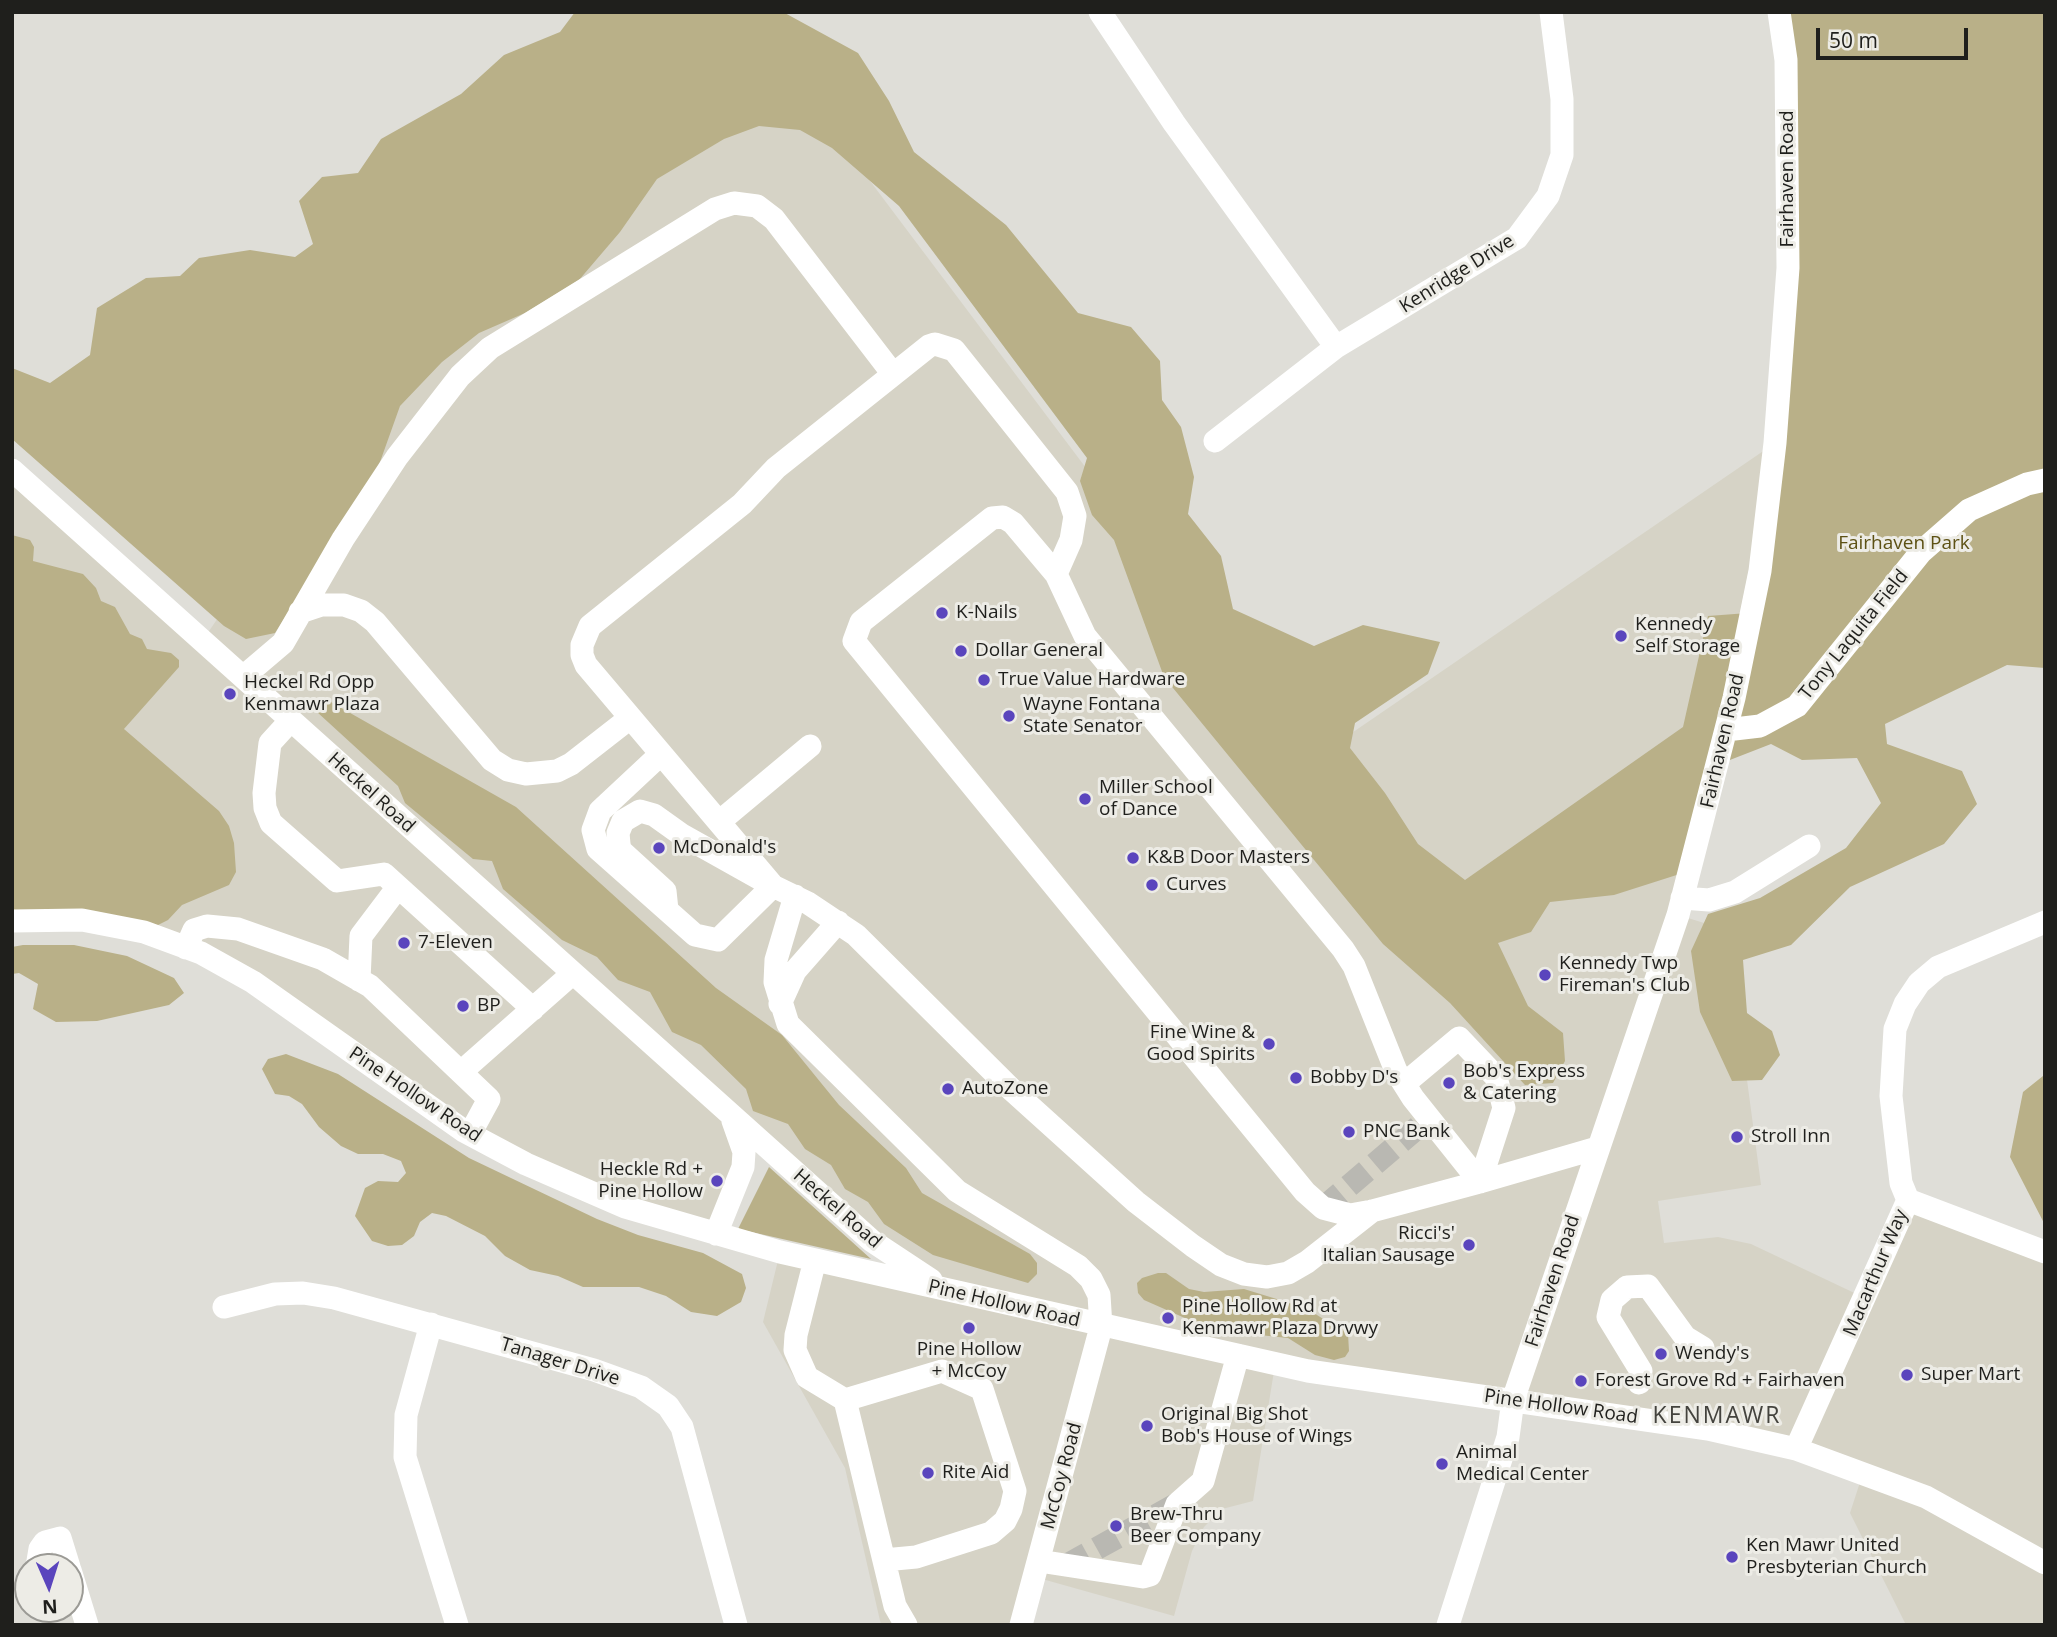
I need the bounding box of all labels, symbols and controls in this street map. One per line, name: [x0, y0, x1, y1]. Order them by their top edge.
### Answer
scale bar: [1819, 14, 1971, 58]
text: 50 m: [1829, 26, 1878, 54]
street label: Fairhaven Road: [1777, 110, 1799, 248]
street label: Kenridge Drive: [1396, 230, 1518, 318]
park label: Fairhaven Park: [1838, 533, 1970, 555]
street label: Tony Laquita Field: [1795, 565, 1913, 705]
place label: K-Nails: [956, 602, 1017, 624]
marker: K-Nails: [934, 605, 950, 621]
place label: Kennedy Self Storage: [1635, 614, 1740, 658]
marker: Kennedy Self Storage: [1613, 628, 1629, 644]
place label: Dollar General: [975, 640, 1103, 662]
marker: Dollar General: [953, 643, 969, 659]
place label: True Value Hardware: [998, 669, 1185, 691]
place label: Heckel Rd Opp Kenmawr Plaza: [244, 672, 380, 716]
marker: True Value Hardware: [976, 672, 992, 688]
street label: Fairhaven Road: [1696, 672, 1750, 810]
marker: Heckel Rd Opp Kenmawr Plaza: [222, 686, 238, 702]
place label: Wayne Fontana State Senator: [1023, 694, 1160, 738]
marker: Wayne Fontana State Senator: [1001, 708, 1017, 724]
street label: Heckel Road: [323, 748, 419, 838]
place label: Miller School of Dance: [1099, 777, 1213, 821]
marker: Miller School of Dance: [1077, 791, 1093, 807]
place label: McDonald's: [673, 837, 776, 859]
marker: McDonald's: [651, 840, 667, 856]
place label: K&B Door Masters: [1147, 847, 1310, 869]
marker: K&B Door Masters: [1125, 850, 1141, 866]
place label: Curves: [1166, 874, 1227, 896]
marker: Curves: [1144, 877, 1160, 893]
place label: 7-Eleven: [418, 932, 493, 954]
marker: 7-Eleven: [396, 935, 412, 951]
place label: Kennedy Twp Fireman's Club: [1559, 953, 1690, 997]
marker: Kennedy Twp Fireman's Club: [1537, 967, 1553, 983]
place label: BP: [477, 995, 501, 1017]
marker: BP: [455, 998, 471, 1014]
place label: Fine Wine & Good Spirits: [1147, 1022, 1255, 1066]
marker: Fine Wine & Good Spirits: [1261, 1036, 1277, 1052]
street label: Pine Hollow Road: [344, 1042, 486, 1148]
place label: Bob's Express & Catering: [1463, 1061, 1585, 1105]
place label: Bobby D's: [1310, 1067, 1398, 1089]
marker: Bobby D's: [1288, 1070, 1304, 1086]
marker: Bob's Express & Catering: [1441, 1075, 1457, 1091]
place label: AutoZone: [962, 1078, 1048, 1100]
marker: AutoZone: [940, 1081, 956, 1097]
place label: PNC Bank: [1363, 1121, 1450, 1143]
marker: PNC Bank: [1341, 1124, 1357, 1140]
place label: Stroll Inn: [1751, 1126, 1831, 1148]
marker: Stroll Inn: [1729, 1129, 1745, 1145]
place label: Heckle Rd + Pine Hollow: [598, 1159, 703, 1203]
street label: Heckel Road: [788, 1164, 886, 1254]
marker: Heckle Rd + Pine Hollow: [709, 1173, 725, 1189]
street label: Macarthur Way: [1839, 1206, 1913, 1340]
street label: Fairhaven Road: [1521, 1212, 1585, 1350]
place label: Ricci's' Italian Sausage: [1322, 1223, 1455, 1267]
marker: Ricci's' Italian Sausage: [1461, 1237, 1477, 1253]
street label: Pine Hollow Road: [926, 1275, 1082, 1333]
place label: Pine Hollow Rd at Kenmawr Plaza Drvwy: [1182, 1296, 1378, 1340]
marker: Pine Hollow Rd at Kenmawr Plaza Drvwy: [1160, 1310, 1176, 1326]
marker: Pine Hollow + McCoy: [961, 1320, 977, 1336]
street label: Tanager Drive: [498, 1333, 622, 1391]
place label: Pine Hollow + McCoy: [917, 1339, 1021, 1383]
place label: Wendy's: [1675, 1343, 1749, 1365]
marker: Wendy's: [1653, 1346, 1669, 1362]
place label: Super Mart: [1921, 1364, 2020, 1386]
marker: Super Mart: [1899, 1367, 1915, 1383]
place label: Forest Grove Rd + Fairhaven: [1595, 1370, 1845, 1392]
marker: Forest Grove Rd + Fairhaven: [1573, 1373, 1589, 1389]
street label: Pine Hollow Road: [1483, 1385, 1639, 1429]
district label: KENMAWR: [1653, 1402, 1781, 1430]
place label: Original Big Shot Bob's House of Wings: [1161, 1404, 1352, 1448]
marker: Original Big Shot Bob's House of Wings: [1139, 1418, 1155, 1434]
street label: McCoy Road: [1037, 1420, 1087, 1532]
place label: Animal Medical Center: [1456, 1442, 1589, 1486]
marker: Animal Medical Center: [1434, 1456, 1450, 1472]
place label: Rite Aid: [942, 1462, 1009, 1484]
marker: Rite Aid: [920, 1465, 936, 1481]
place label: Brew-Thru Beer Company: [1130, 1504, 1261, 1548]
marker: Brew-Thru Beer Company: [1108, 1518, 1124, 1534]
place label: Ken Mawr United Presbyterian Church: [1746, 1535, 1927, 1579]
marker: Ken Mawr United Presbyterian Church: [1724, 1549, 1740, 1565]
north arrow: [14, 1553, 84, 1623]
text: N: [42, 1594, 58, 1620]

